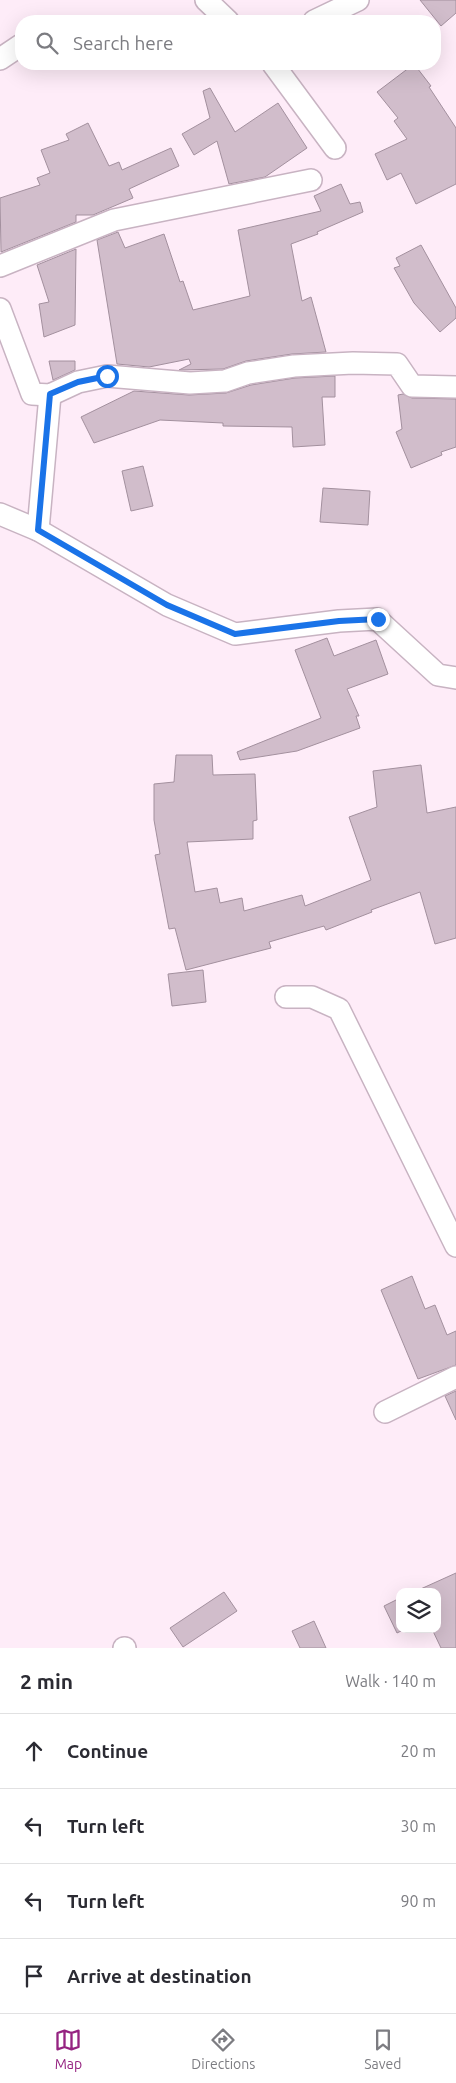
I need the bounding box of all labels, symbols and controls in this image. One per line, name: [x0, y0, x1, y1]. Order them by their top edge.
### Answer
search box: [15, 15, 441, 70]
icon: search: [33, 29, 61, 57]
text: Search here: [73, 32, 173, 54]
route start: [96, 365, 119, 388]
route end: [367, 608, 390, 631]
map controls: [396, 1588, 441, 1633]
button: layers: [396, 1588, 441, 1633]
text: 2 min: [20, 1669, 73, 1693]
text: Walk · 140 m: [345, 1672, 436, 1690]
icon: ahead: [20, 1737, 48, 1765]
text: Continue: [67, 1740, 148, 1762]
text: 20 m: [400, 1742, 436, 1760]
icon: left: [20, 1812, 48, 1840]
text: Turn left: [67, 1815, 145, 1837]
text: 30 m: [400, 1817, 436, 1835]
icon: left: [20, 1887, 48, 1915]
text: Turn left: [67, 1890, 145, 1912]
text: 90 m: [400, 1892, 436, 1910]
icon: arrive: [20, 1962, 48, 1990]
text: Arrive at destination: [67, 1965, 252, 1987]
tab: Map: [54, 2026, 82, 2072]
tab: Directions: [191, 2026, 255, 2072]
tab: Saved: [364, 2026, 402, 2072]

